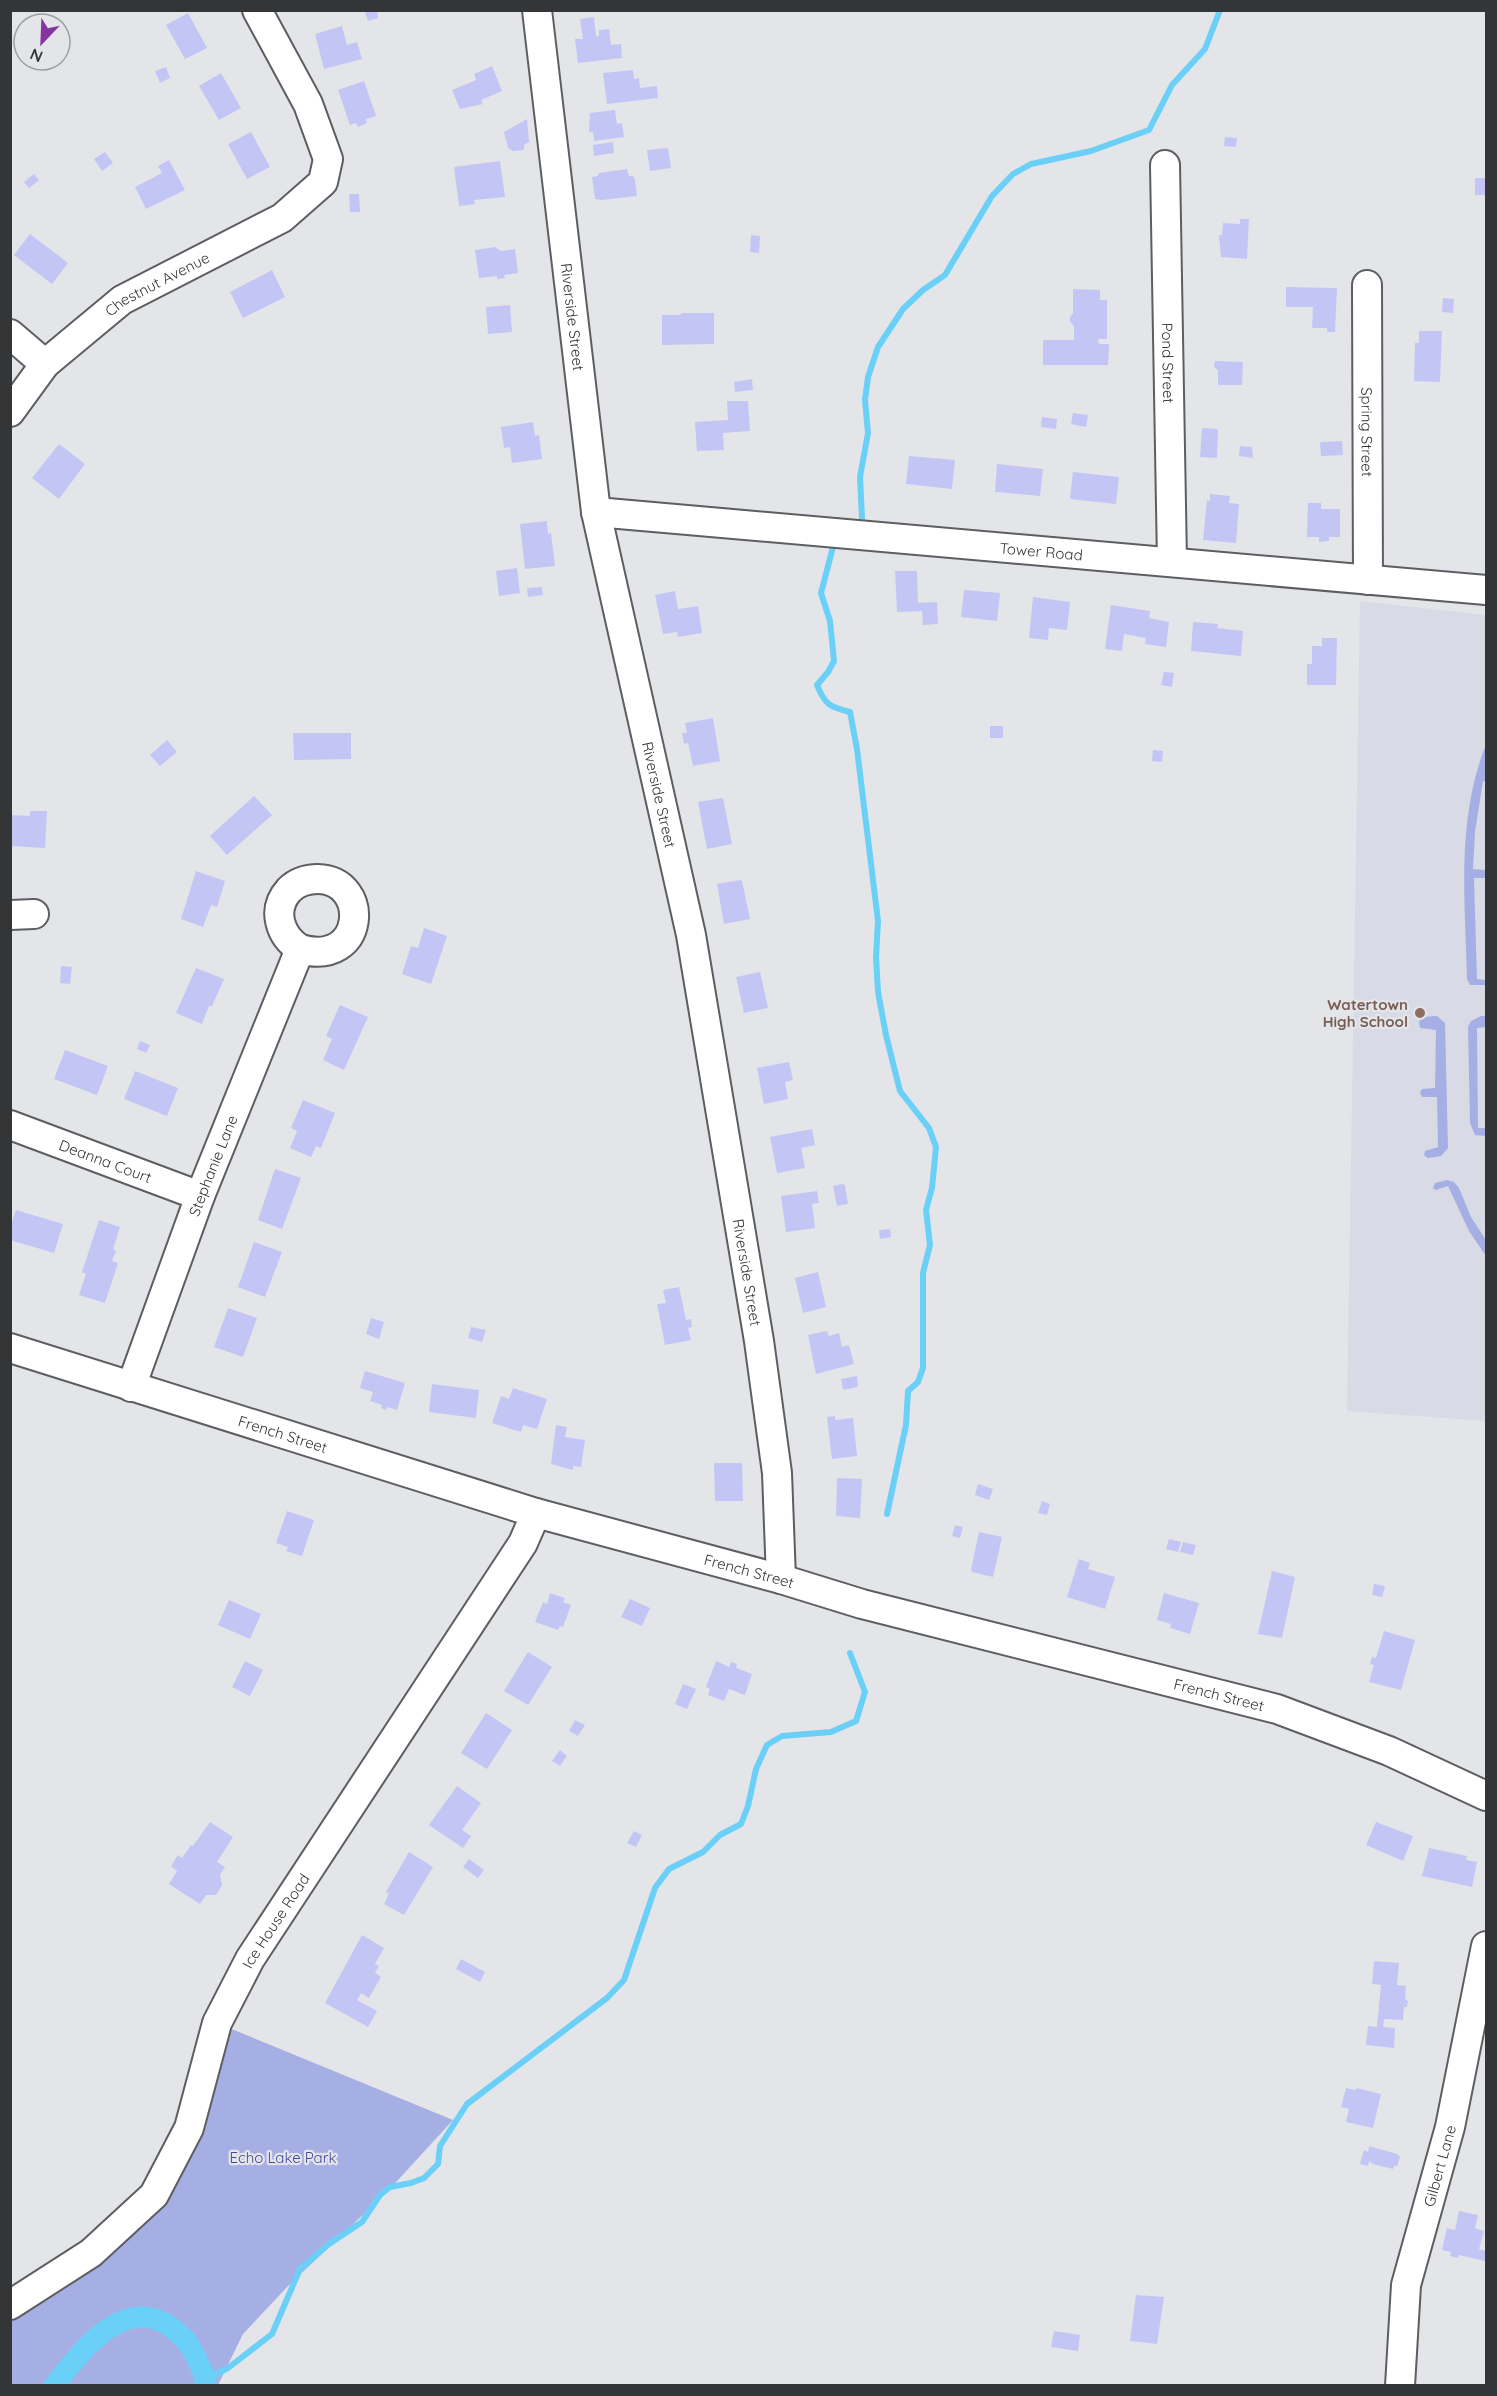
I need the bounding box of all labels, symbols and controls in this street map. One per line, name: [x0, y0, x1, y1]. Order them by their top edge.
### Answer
north arrow: [12, 12, 72, 72]
text: N: [27, 44, 45, 67]
street label: Chestnut Avenue: [101, 247, 213, 320]
street label: Riverside Street: [557, 262, 589, 372]
street label: Pond Street: [1158, 322, 1179, 404]
street label: Spring Street: [1358, 387, 1377, 477]
street label: Tower Road: [999, 538, 1084, 564]
street label: Riverside Street: [638, 740, 681, 849]
place label: Watertown High School: [1323, 995, 1408, 1031]
marker: Watertown High School: [1413, 1006, 1427, 1020]
street label: Stephanie Lane: [184, 1112, 241, 1219]
street label: Deanna Court: [57, 1135, 154, 1187]
street label: Riverside Street: [729, 1217, 766, 1327]
street label: French Street: [236, 1411, 330, 1457]
street label: French Street: [702, 1549, 796, 1592]
street label: French Street: [1172, 1674, 1266, 1715]
street label: Ice House Road: [237, 1870, 313, 1971]
street label: Gilbert Lane: [1419, 2123, 1460, 2209]
park label: Echo Lake Park: [230, 2148, 336, 2167]

